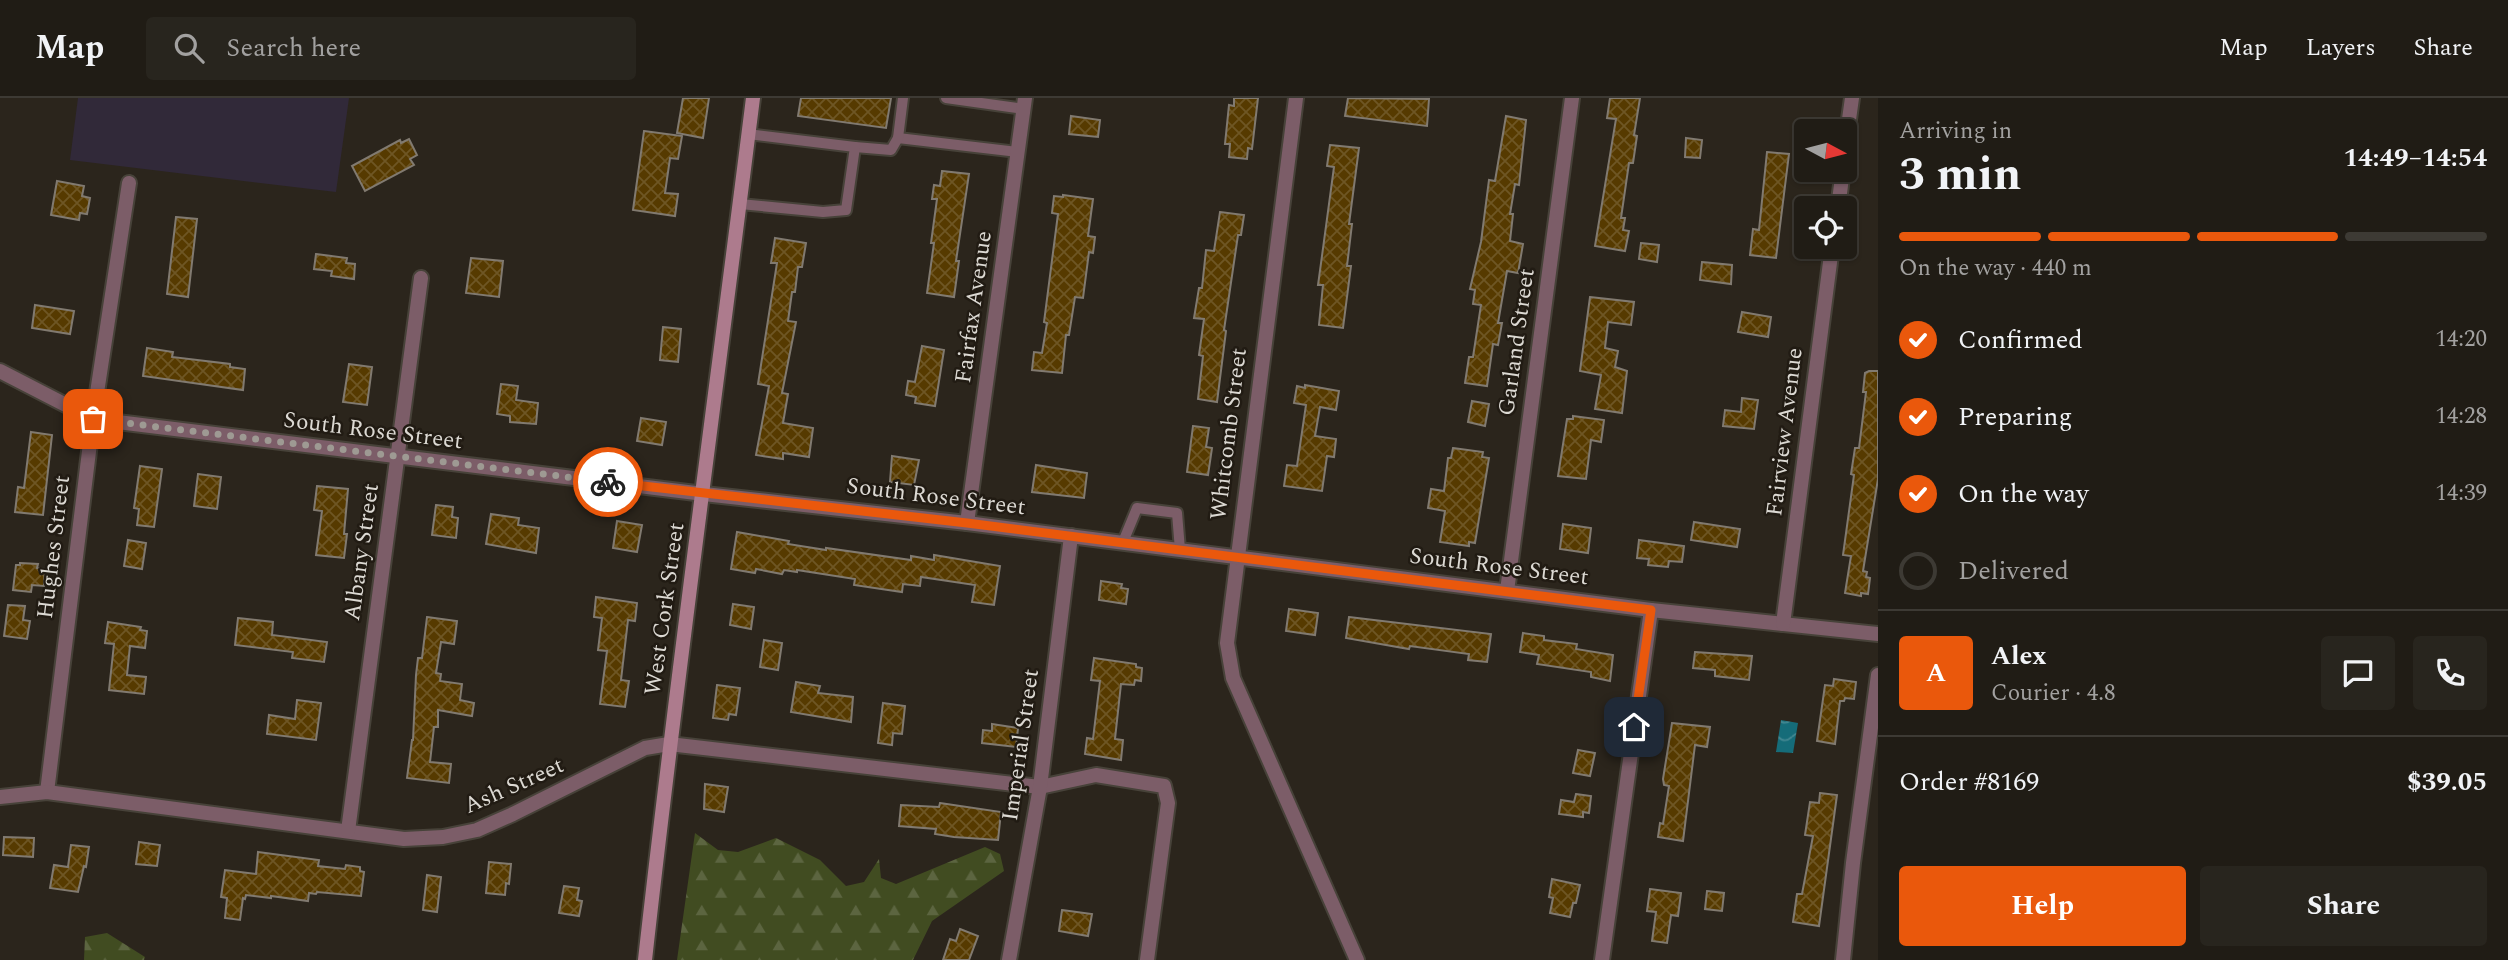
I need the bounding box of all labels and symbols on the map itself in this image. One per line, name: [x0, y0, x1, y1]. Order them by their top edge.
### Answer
north arrow: [1794, 119, 1857, 182]
street label: Fairfax Avenue: [946, 229, 1002, 385]
street label: Garland Street: [1489, 266, 1545, 418]
street label: Whitcomb Street: [1201, 346, 1257, 522]
street label: Fairview Avenue: [1757, 346, 1813, 518]
pin: [63, 389, 123, 449]
street label: South Rose Street: [281, 403, 465, 459]
courier: [573, 447, 643, 517]
street label: South Rose Street: [844, 469, 1028, 525]
street label: Hughes Street: [28, 473, 80, 621]
street label: Albany Street: [335, 481, 389, 623]
street label: West Cork Street: [636, 520, 694, 698]
street label: South Rose Street: [1407, 539, 1591, 595]
street label: Imperial Street: [993, 667, 1049, 823]
pin: [1604, 697, 1664, 757]
street label: Ash Street: [458, 748, 570, 824]

